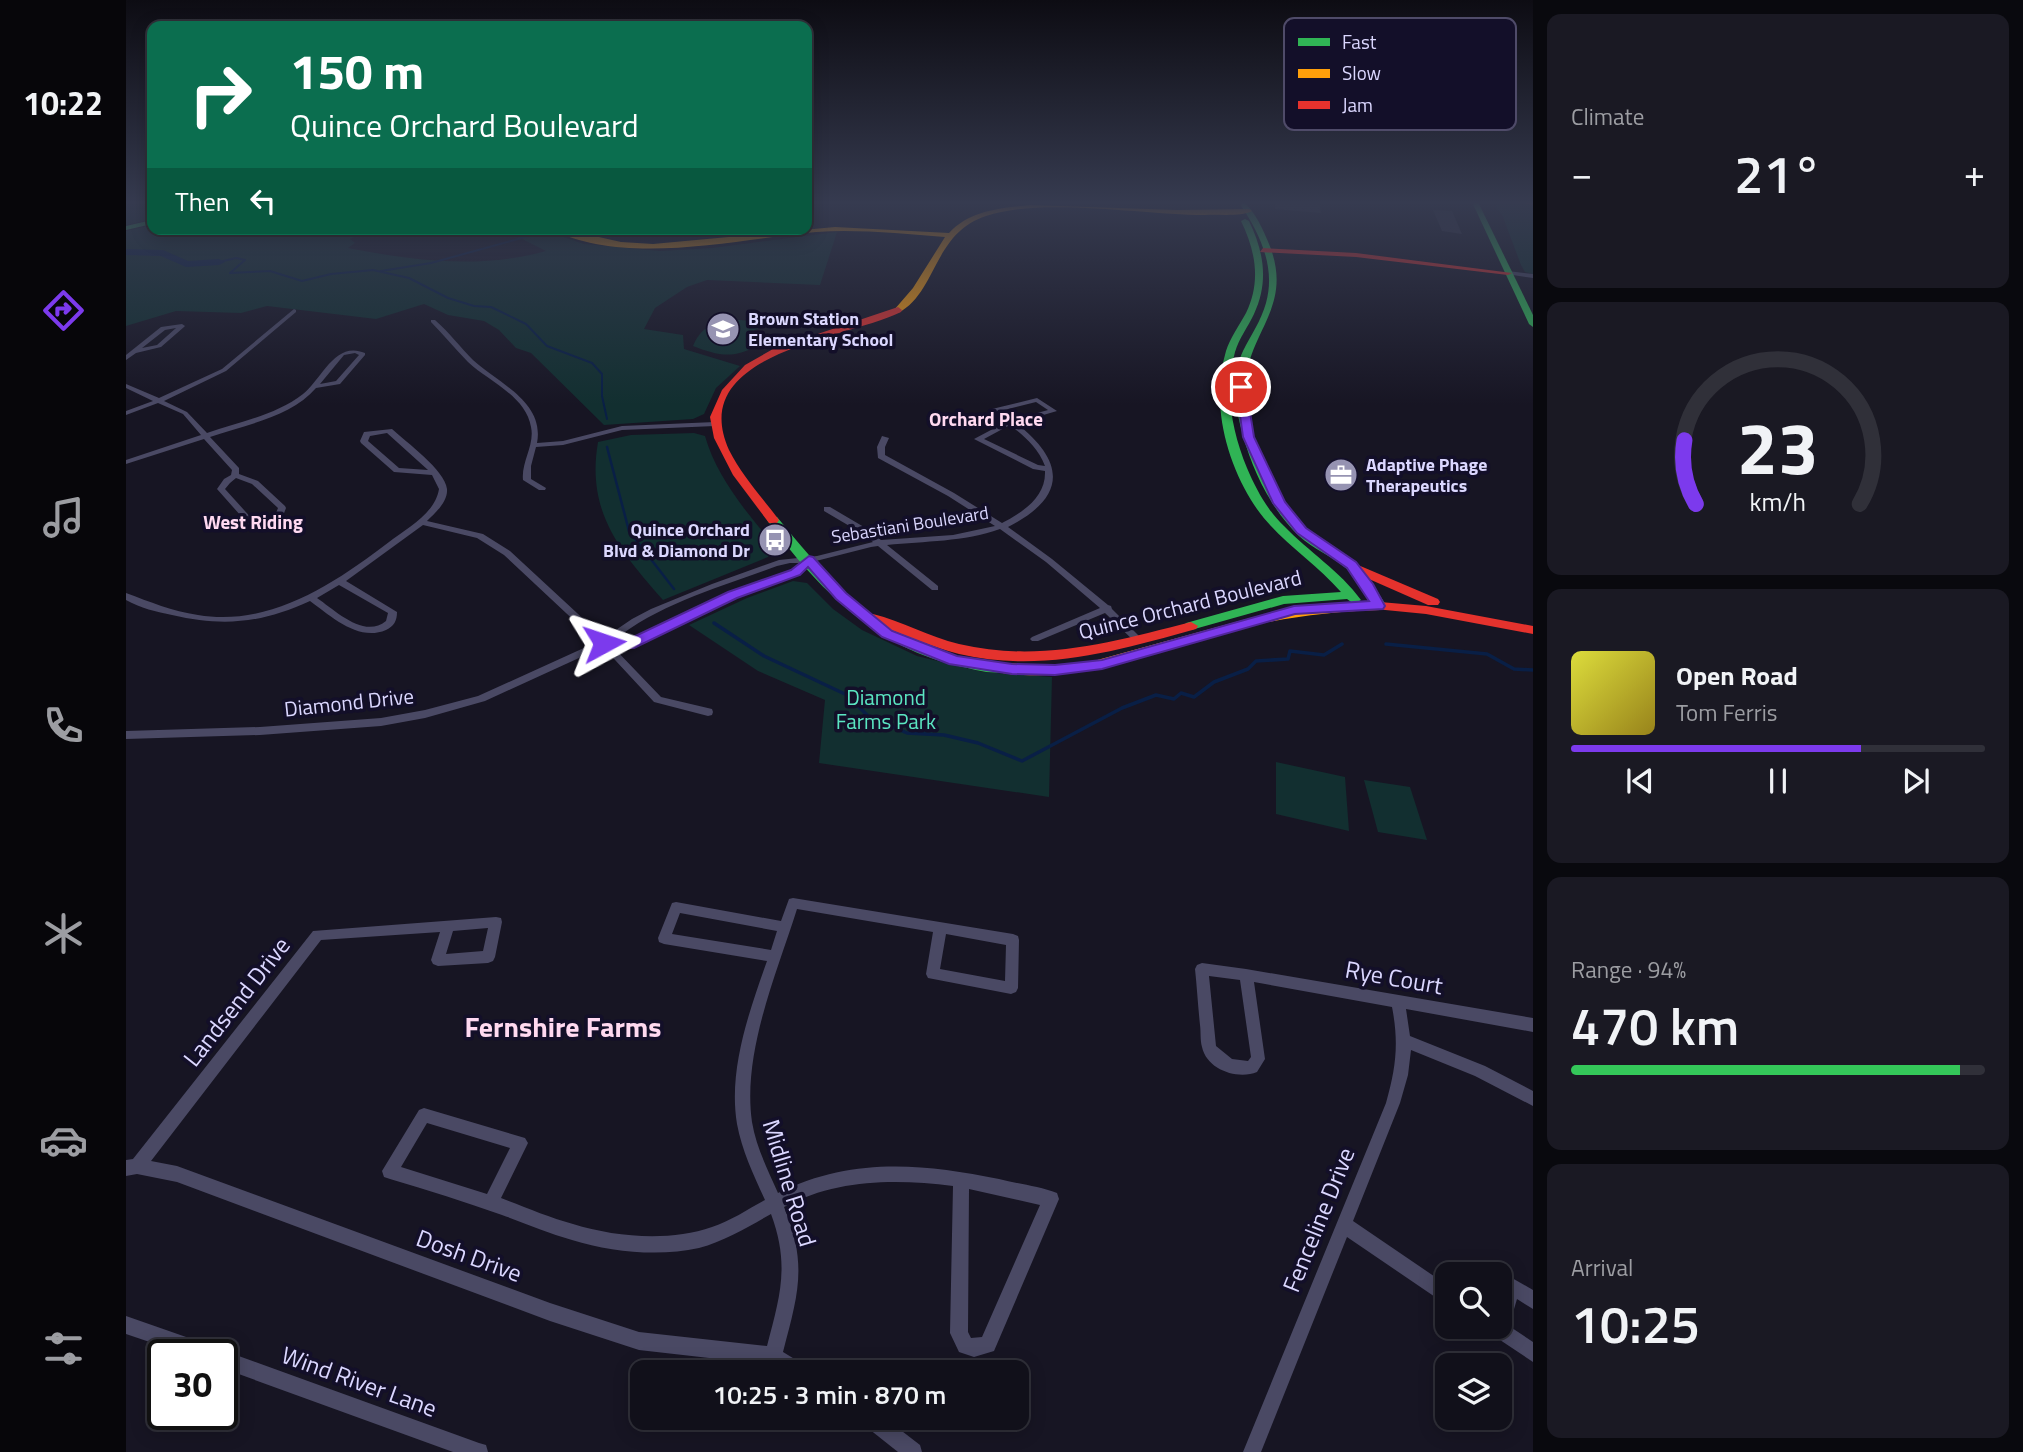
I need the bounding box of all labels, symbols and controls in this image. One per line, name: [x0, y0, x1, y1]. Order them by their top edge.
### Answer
legend: [1284, 18, 1516, 130]
text: Fast: [1342, 27, 1377, 56]
text: 150 m: [290, 33, 424, 108]
icon: right: [175, 49, 266, 140]
text: Slow: [1342, 58, 1381, 87]
text: 10:22: [23, 79, 103, 127]
text: Jam: [1342, 90, 1373, 119]
text: Climate: [1571, 99, 1644, 134]
text: Quince Orchard Boulevard: [290, 101, 639, 149]
text: 21°: [1734, 134, 1822, 213]
text: −: [1571, 144, 1592, 202]
text: +: [1964, 144, 1985, 202]
text: Then: [175, 182, 230, 221]
icon: left: [244, 182, 282, 220]
icon: directions: [39, 286, 88, 335]
place label: Brown Station Elementary School: [748, 305, 893, 353]
school or university icon: Brown Station Elementary School: [704, 310, 742, 348]
pin: [1211, 357, 1271, 417]
icon: arrive: [1222, 368, 1260, 406]
text: 23: [1737, 393, 1819, 503]
district label: Orchard Place: [929, 404, 1043, 433]
place label: Adaptive Phage Therapeutics: [1366, 451, 1487, 499]
office icon: Adaptive Phage Therapeutics: [1322, 456, 1360, 494]
text: km/h: [1750, 483, 1806, 521]
icon: music: [39, 493, 88, 542]
street label: Sebastiani Boulevard: [829, 499, 990, 550]
district label: West Riding: [203, 507, 303, 536]
place label: Quince Orchard Blvd & Diamond Dr: [603, 516, 750, 564]
bus stop icon: Quince Orchard Blvd & Diamond Dr: [756, 521, 794, 559]
street label: Quince Orchard Boulevard: [1075, 561, 1305, 647]
position arrow: [567, 606, 641, 680]
text: Open Road: [1676, 656, 1798, 695]
street label: Diamond Drive: [282, 679, 415, 725]
park label: Diamond Farms Park: [836, 681, 936, 737]
text: Tom Ferris: [1676, 695, 1777, 730]
icon: phone: [39, 701, 88, 750]
icon: previous: [1621, 762, 1659, 800]
icon: pause: [1759, 762, 1797, 800]
icon: next: [1897, 762, 1935, 800]
icon: climate: [39, 909, 88, 958]
street label: Landsend Drive: [174, 929, 298, 1074]
street label: Rye Court: [1343, 951, 1446, 1003]
text: Range · 94%: [1571, 952, 1686, 987]
text: 470 km: [1571, 986, 1739, 1065]
district label: Fernshire Farms: [464, 1005, 662, 1048]
street label: Midline Road: [754, 1115, 826, 1251]
icon: car: [39, 1116, 88, 1165]
street label: Fenceline Drive: [1273, 1142, 1363, 1297]
street label: Dosh Drive: [412, 1219, 527, 1291]
text: Arrival: [1571, 1250, 1633, 1285]
map controls: [1435, 1262, 1512, 1430]
button: search: [1435, 1262, 1512, 1339]
text: 10:25: [1571, 1284, 1700, 1363]
icon: filters: [39, 1324, 88, 1373]
street label: Wind River Lane: [277, 1336, 442, 1426]
speed limit sign: 30: [147, 1339, 238, 1430]
button: layers: [1435, 1353, 1512, 1430]
text: 10:25 · 3 min · 870 m: [713, 1375, 946, 1414]

